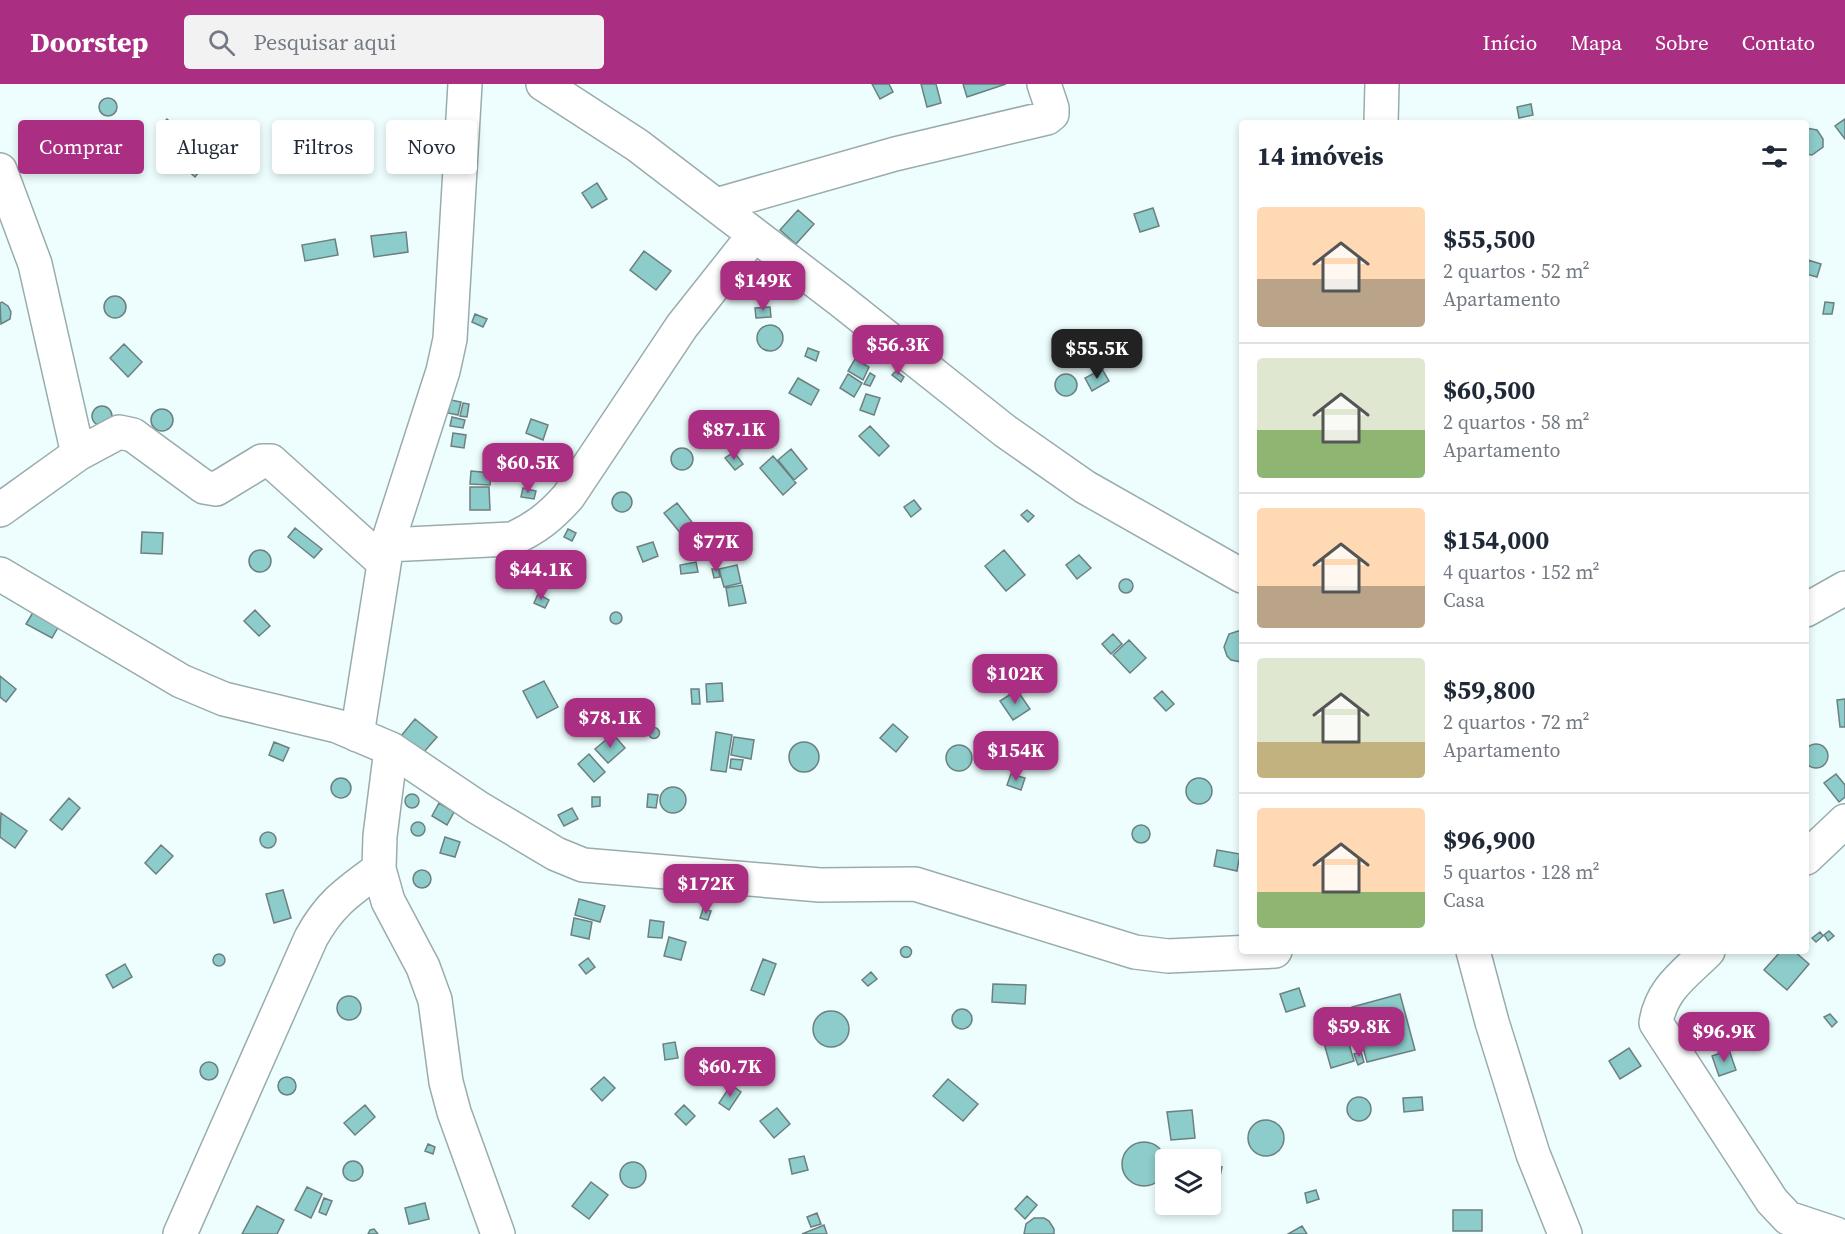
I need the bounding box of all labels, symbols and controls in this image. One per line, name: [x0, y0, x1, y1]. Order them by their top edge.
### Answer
search box: [184, 15, 604, 69]
text: Doorstep: [30, 23, 148, 61]
icon: search: [205, 26, 238, 59]
text: Pesquisar aqui: [253, 27, 396, 57]
text: Início: [1483, 28, 1537, 57]
text: Mapa: [1570, 28, 1622, 57]
text: Sobre: [1655, 28, 1709, 57]
text: Contato: [1742, 28, 1815, 57]
chip: Comprar: [18, 120, 144, 174]
chip: Alugar: [156, 120, 260, 174]
chip: Filtros: [272, 120, 374, 174]
chip: Novo: [386, 120, 477, 174]
text: 14 imóveis: [1257, 138, 1384, 174]
icon: filters: [1758, 140, 1791, 173]
text: $55,500: [1443, 221, 1535, 257]
icon: home: [1305, 231, 1377, 303]
text: 2 quartos · 52 m²: [1443, 257, 1590, 285]
pin: $149K: [721, 261, 805, 312]
text: $149K: [734, 266, 792, 294]
text: Apartamento: [1443, 285, 1561, 313]
pin: $56.3K: [849, 325, 947, 376]
pin: $55.5K: [1048, 329, 1146, 380]
text: $56.3K: [866, 330, 930, 358]
text: $55.5K: [1065, 334, 1129, 362]
text: $60,500: [1443, 372, 1535, 408]
icon: home: [1305, 382, 1377, 454]
text: 2 quartos · 58 m²: [1443, 408, 1590, 436]
pin: $87.1K: [685, 410, 783, 461]
text: $87.1K: [702, 415, 766, 443]
text: Apartamento: [1443, 436, 1561, 464]
pin: $60.5K: [479, 443, 577, 494]
text: $60.5K: [496, 448, 560, 476]
pin: $77K: [680, 522, 752, 573]
text: $154,000: [1443, 522, 1549, 558]
text: $77K: [693, 527, 739, 555]
icon: home: [1305, 532, 1377, 604]
pin: $44.1K: [492, 550, 590, 601]
text: $44.1K: [509, 555, 573, 583]
text: 4 quartos · 152 m²: [1443, 558, 1600, 586]
text: Casa: [1443, 586, 1485, 614]
pin: $102K: [973, 654, 1057, 705]
text: $102K: [986, 659, 1044, 687]
text: $59,800: [1443, 672, 1535, 708]
icon: home: [1305, 682, 1377, 754]
pin: $78.1K: [561, 698, 659, 749]
text: $78.1K: [578, 703, 642, 731]
text: 2 quartos · 72 m²: [1443, 708, 1590, 736]
pin: $154K: [974, 731, 1058, 782]
text: $154K: [987, 736, 1045, 764]
text: Apartamento: [1443, 736, 1561, 764]
text: $96,900: [1443, 822, 1535, 858]
icon: home: [1305, 832, 1377, 904]
text: 5 quartos · 128 m²: [1443, 858, 1600, 886]
pin: $172K: [664, 864, 748, 915]
text: $172K: [677, 869, 735, 897]
text: Casa: [1443, 886, 1485, 914]
pin: $59.8K: [1310, 1007, 1408, 1058]
text: $59.8K: [1327, 1012, 1391, 1040]
pin: $96.9K: [1675, 1012, 1773, 1063]
text: $96.9K: [1692, 1017, 1756, 1045]
pin: $60.7K: [681, 1047, 779, 1098]
text: $60.7K: [698, 1052, 762, 1080]
map controls: [1155, 1149, 1221, 1215]
button: layers: [1155, 1149, 1221, 1215]

